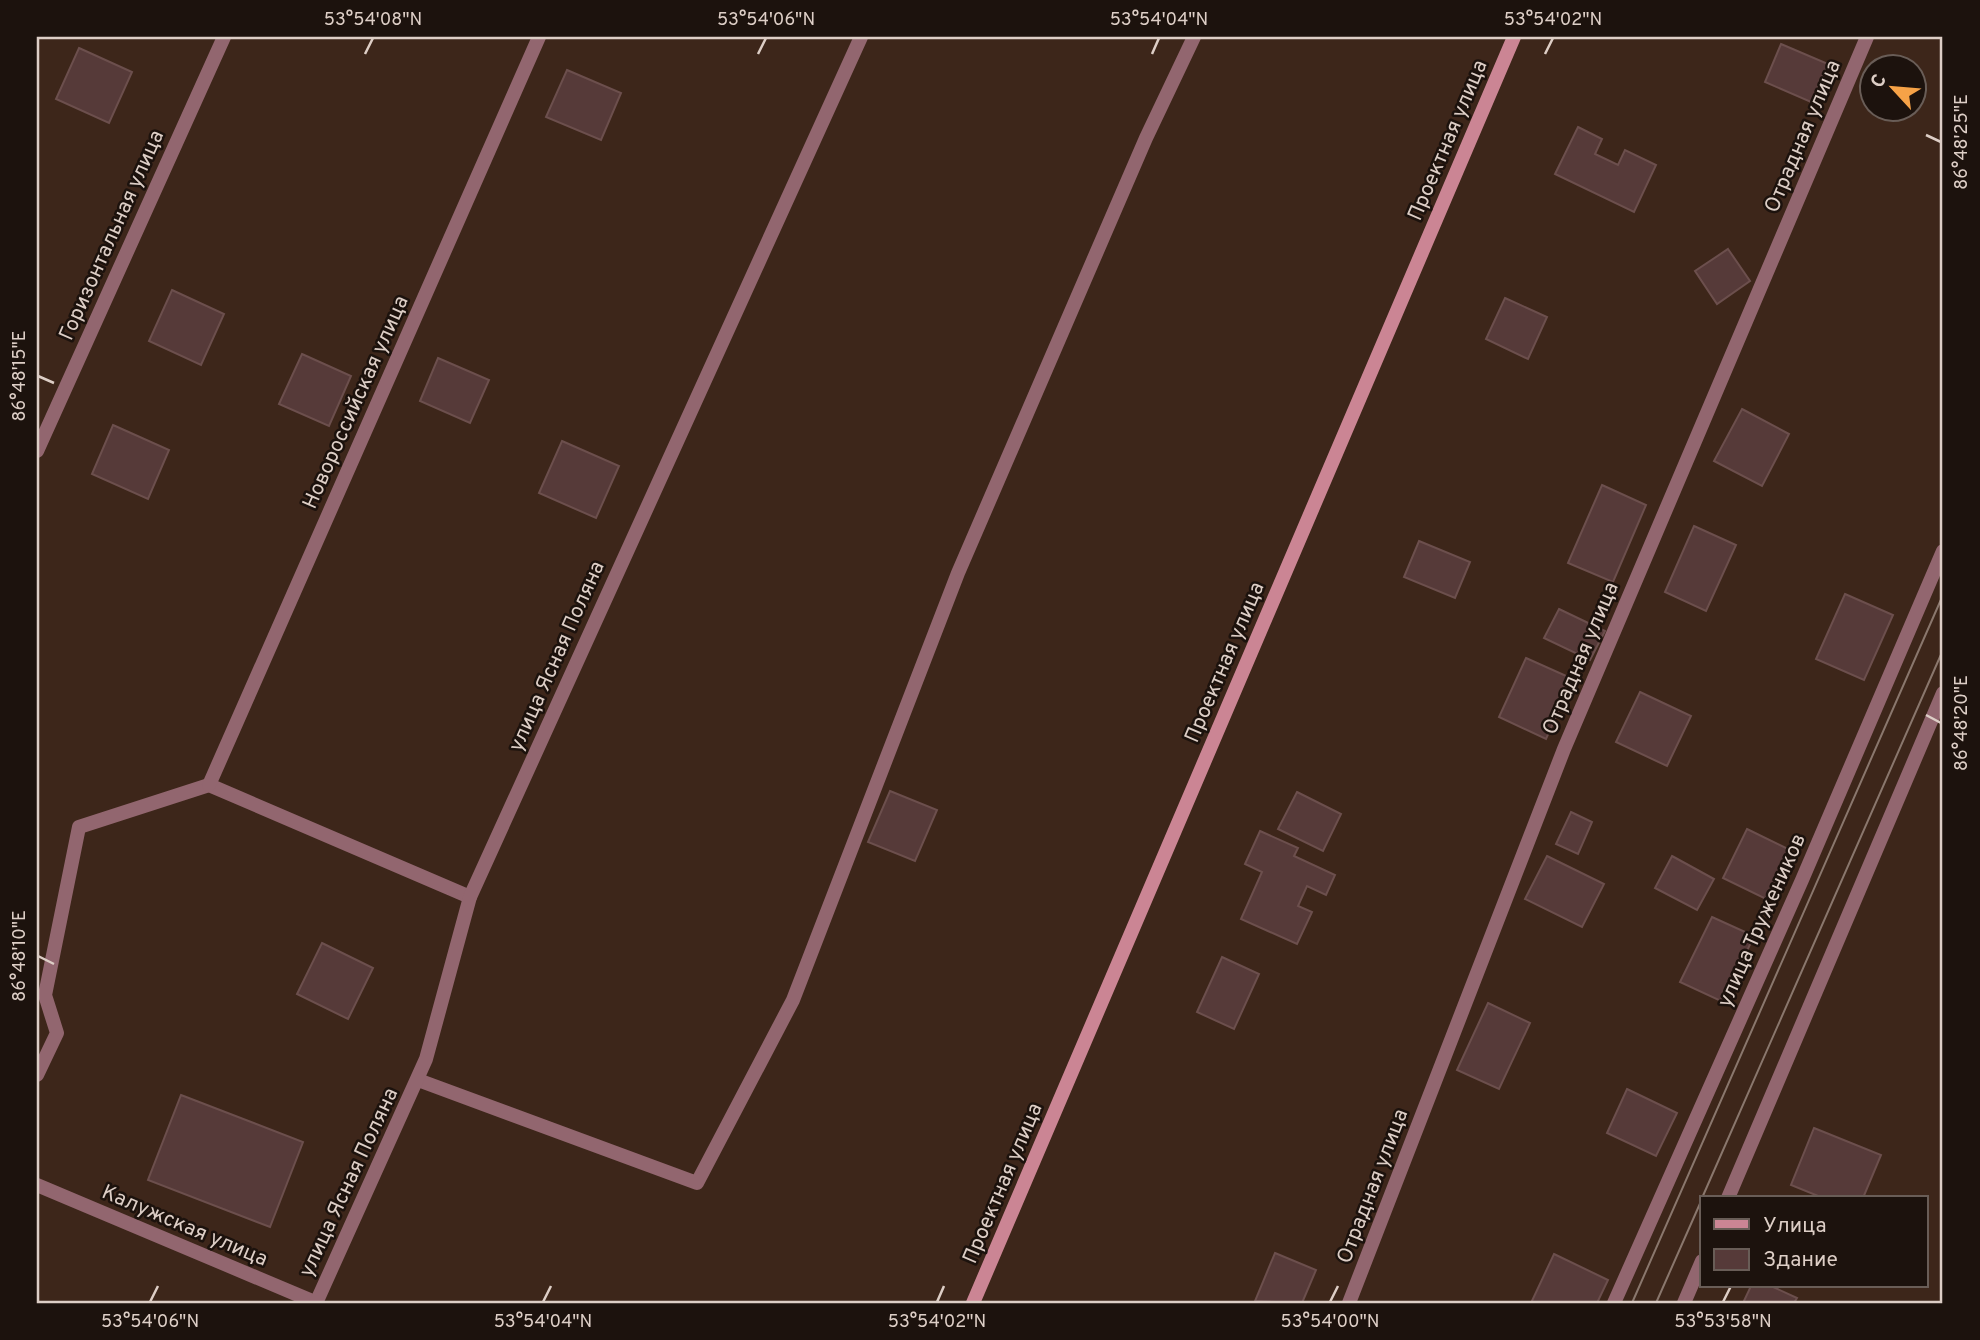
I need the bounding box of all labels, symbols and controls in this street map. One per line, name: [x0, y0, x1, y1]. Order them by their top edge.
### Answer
text: 53°54'08"N: [324, 9, 422, 32]
text: 53°54'06"N: [717, 9, 815, 32]
text: 53°54'04"N: [1110, 9, 1208, 32]
text: 53°54'02"N: [1504, 9, 1602, 32]
north arrow: [1857, 52, 1927, 122]
street label: Проектная улица: [1402, 56, 1494, 225]
street label: Отрадная улица: [1759, 56, 1848, 217]
text: С: [1866, 71, 1893, 92]
text: 86°48'25"E: [1951, 94, 1974, 190]
street label: Горизонтальная улица: [54, 126, 171, 345]
street label: Новороссийская улица: [297, 292, 416, 514]
text: 86°48'15"E: [9, 330, 32, 422]
street label: улица Ясная Поляна: [503, 557, 612, 756]
street label: Проектная улица: [1179, 578, 1271, 747]
street label: Отрадная улица: [1537, 578, 1626, 739]
text: 86°48'20"E: [1951, 675, 1974, 771]
street label: улица Тружеников: [1712, 829, 1813, 1012]
text: 86°48'10"E: [9, 910, 32, 1002]
street label: улица Ясная Поляна: [294, 1084, 405, 1282]
street label: Проектная улица: [957, 1099, 1049, 1268]
street label: Отрадная улица: [1332, 1105, 1415, 1268]
street label: Калужская улица: [97, 1179, 272, 1274]
legend: [1700, 1196, 1927, 1288]
text: Улица: [1763, 1213, 1827, 1240]
text: Здание: [1763, 1247, 1838, 1274]
text: 53°54'06"N: [101, 1311, 199, 1334]
text: 53°54'04"N: [494, 1311, 592, 1334]
text: 53°54'02"N: [888, 1311, 986, 1334]
text: 53°54'00"N: [1281, 1311, 1379, 1334]
text: 53°53'58"N: [1674, 1311, 1772, 1334]

